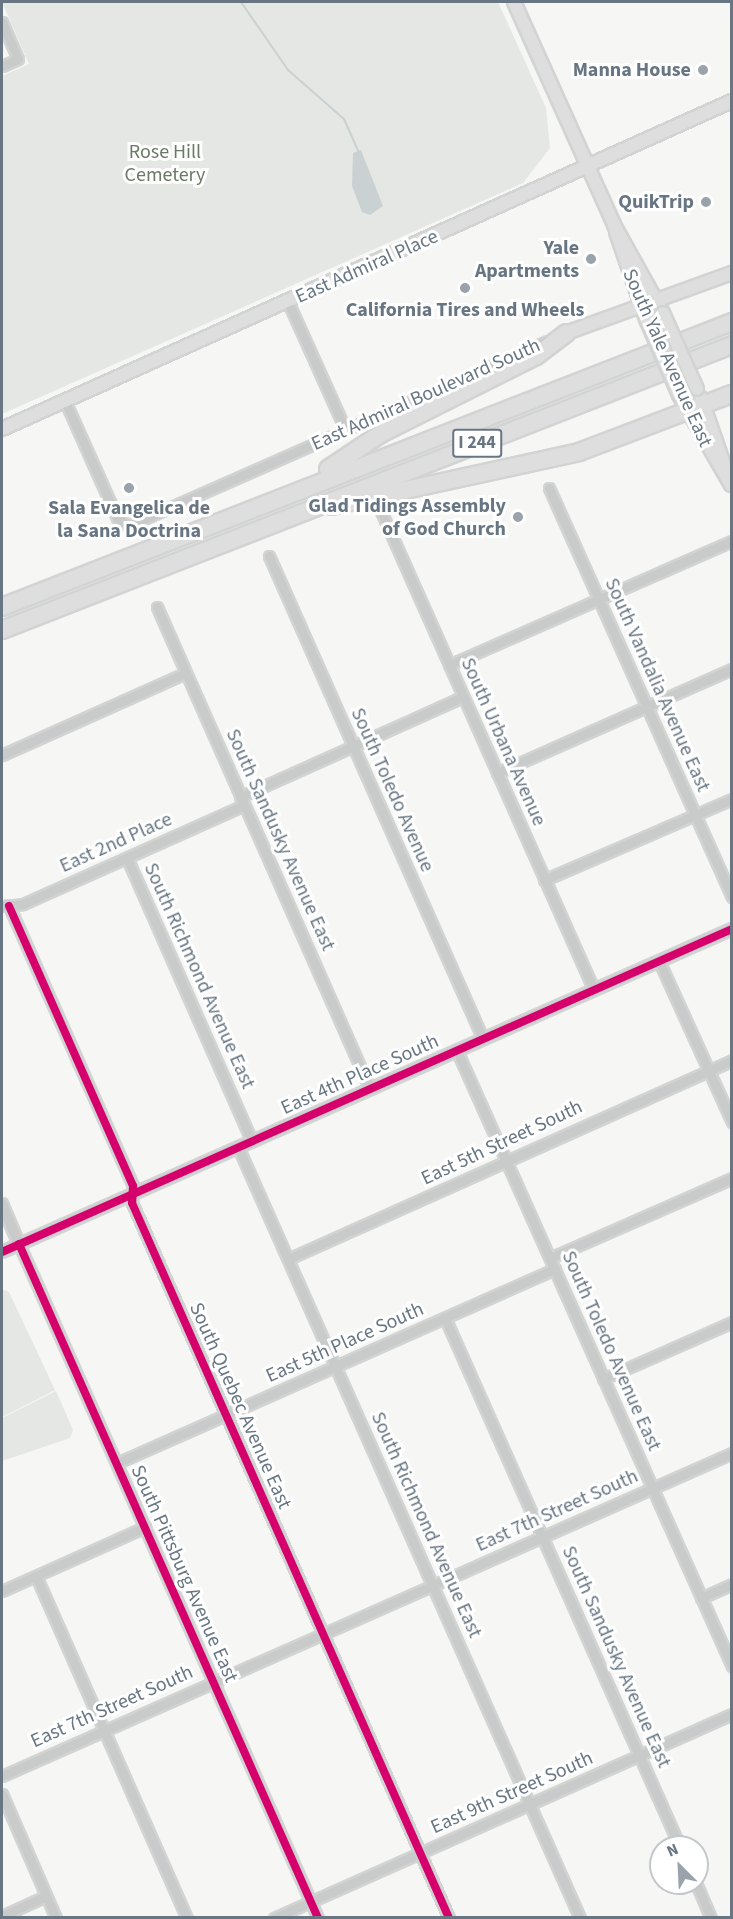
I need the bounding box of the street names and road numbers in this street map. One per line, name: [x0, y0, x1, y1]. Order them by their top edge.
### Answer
street label: East Admiral Place: [292, 225, 442, 309]
street label: South Yale Avenue East: [617, 265, 717, 451]
street label: East Admiral Boulevard South: [308, 334, 544, 456]
road number: I 244: [452, 428, 502, 458]
street label: South Vandalia Avenue East: [599, 575, 715, 795]
street label: South Urbana Avenue: [455, 654, 551, 830]
street label: South Toledo Avenue: [345, 704, 439, 876]
street label: South Sandusky Avenue East: [220, 725, 340, 955]
street label: East 2nd Place: [56, 808, 176, 878]
street label: South Richmond Avenue East: [138, 859, 260, 1093]
street label: East 4th Place South: [277, 1029, 443, 1121]
street label: East 5th Street South: [418, 1095, 586, 1191]
street label: South Toledo Avenue East: [556, 1247, 666, 1455]
street label: East 5th Place South: [262, 1297, 428, 1389]
street label: South Quebec Avenue East: [184, 1299, 296, 1513]
street label: South Richmond Avenue East: [365, 1408, 487, 1642]
street label: South Pittsburg Avenue East: [125, 1462, 243, 1686]
street label: East 7th Street South: [472, 1464, 642, 1558]
street label: South Sandusky Avenue East: [556, 1542, 676, 1772]
street label: East 7th Street South: [27, 1660, 197, 1754]
street label: East 9th Street South: [427, 1746, 597, 1840]

